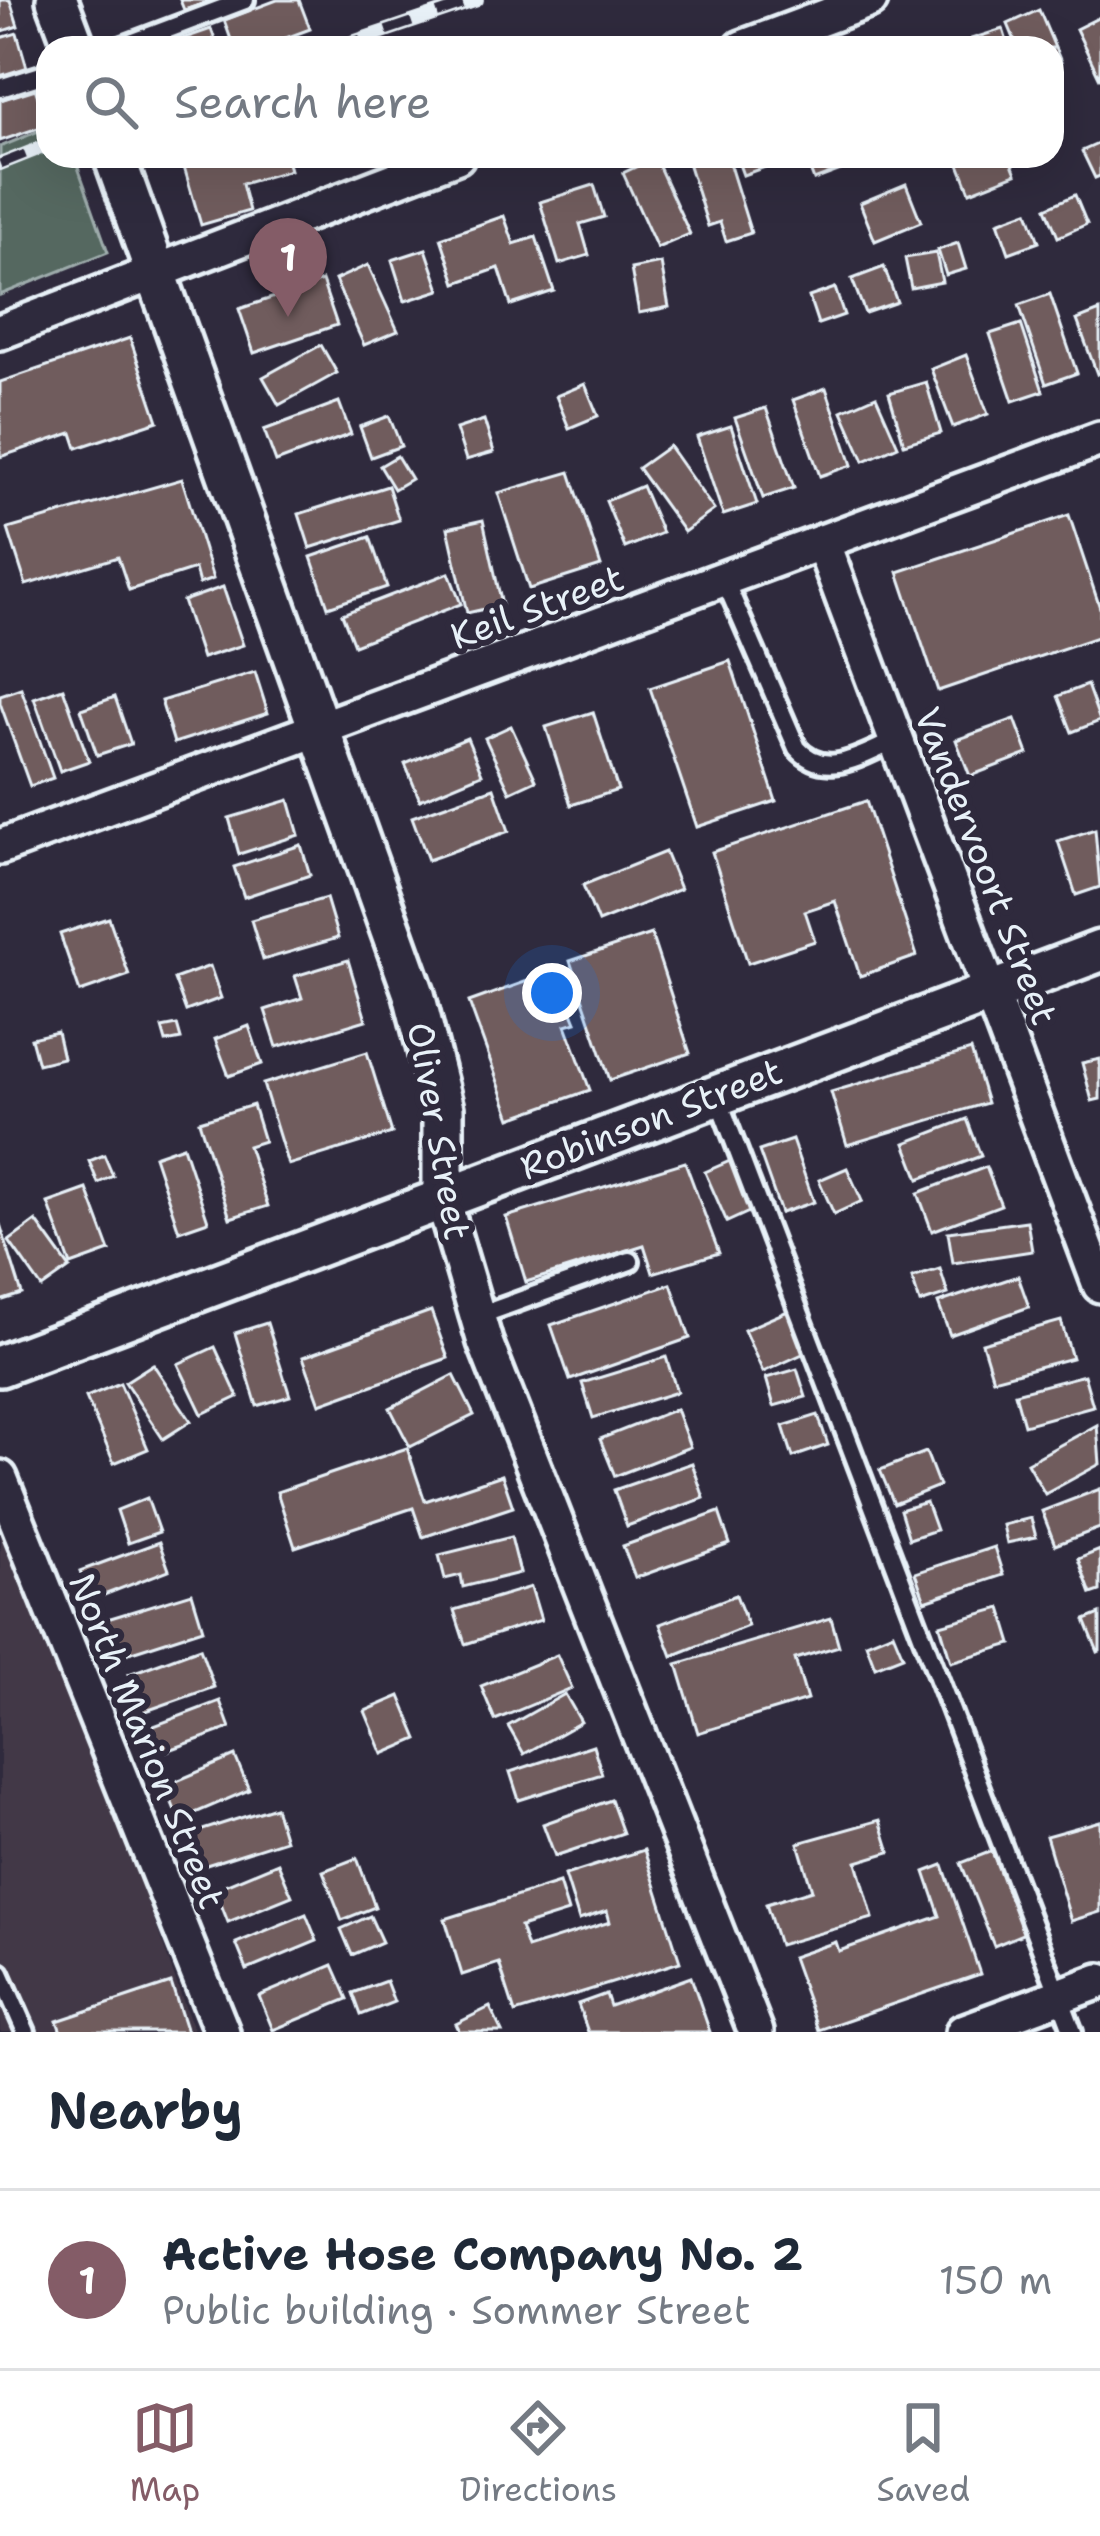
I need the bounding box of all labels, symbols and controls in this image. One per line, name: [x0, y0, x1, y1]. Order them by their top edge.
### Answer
search box: [36, 36, 1064, 168]
icon: search: [78, 69, 144, 135]
text: Search here: [174, 72, 431, 132]
pin: 1: [249, 218, 327, 317]
street label: Keil Street: [444, 553, 630, 661]
street label: Vandervoort Street: [903, 700, 1069, 1032]
your location: [522, 963, 582, 1023]
street label: Oliver Street: [396, 1018, 482, 1244]
street label: Robinson Street: [513, 1047, 789, 1191]
street label: North Marion Street: [57, 1566, 237, 1916]
text: Nearby: [48, 2076, 243, 2144]
text: Active Hose Company No. 2: [162, 2224, 803, 2284]
text: 1: [78, 2254, 96, 2306]
text: 150 m: [939, 2254, 1052, 2306]
text: Public building · Sommer Street: [162, 2284, 751, 2336]
tab: Map: [130, 2395, 200, 2512]
tab: Directions: [460, 2395, 617, 2512]
tab: Saved: [877, 2395, 970, 2512]

